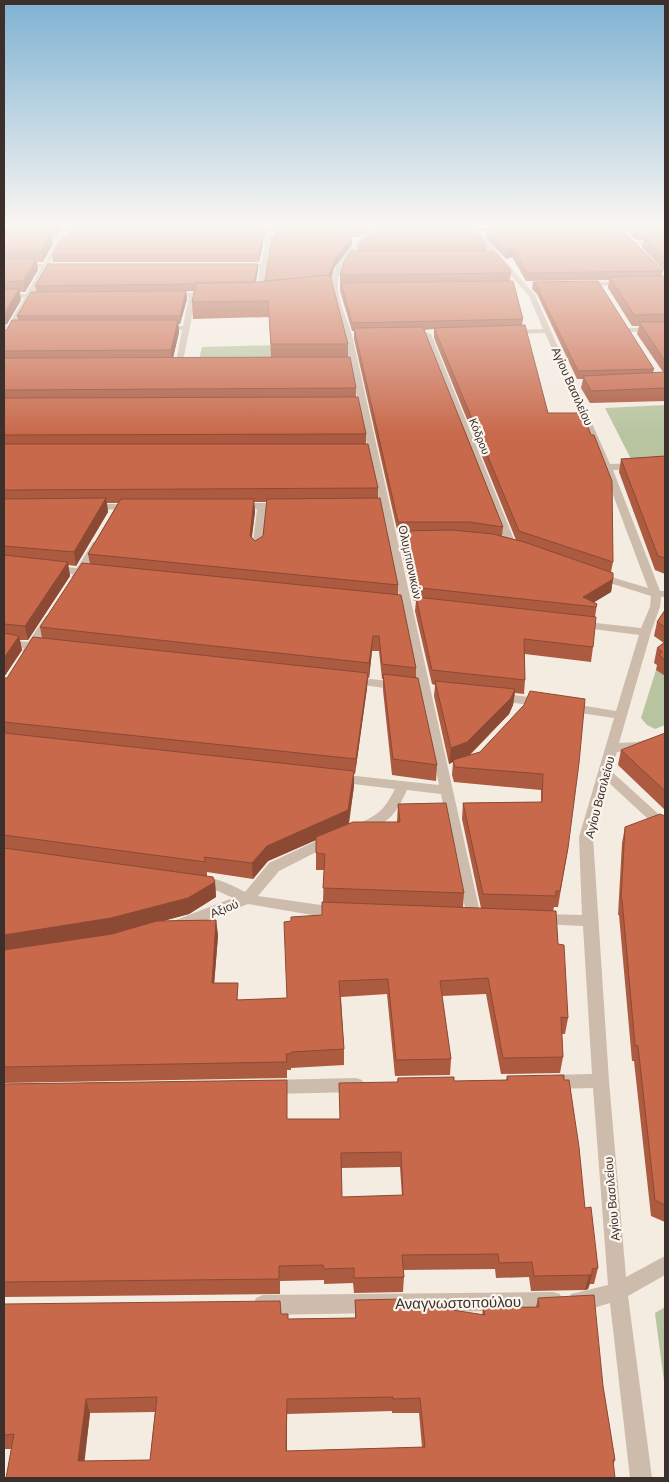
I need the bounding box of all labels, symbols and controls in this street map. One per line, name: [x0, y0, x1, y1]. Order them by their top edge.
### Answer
street label: Αγίου Βασιλείου: [549, 345, 597, 428]
street label: Κόδρου: [467, 416, 493, 456]
street label: Ολυμπιονικών: [396, 524, 426, 600]
street label: Αγίου Βασιλείου: [581, 754, 618, 840]
street label: Αξιού: [208, 896, 241, 921]
street label: Αγίου Βασιλείου: [600, 1156, 623, 1242]
street label: Αναγνωστοπούλου: [395, 1292, 521, 1312]

